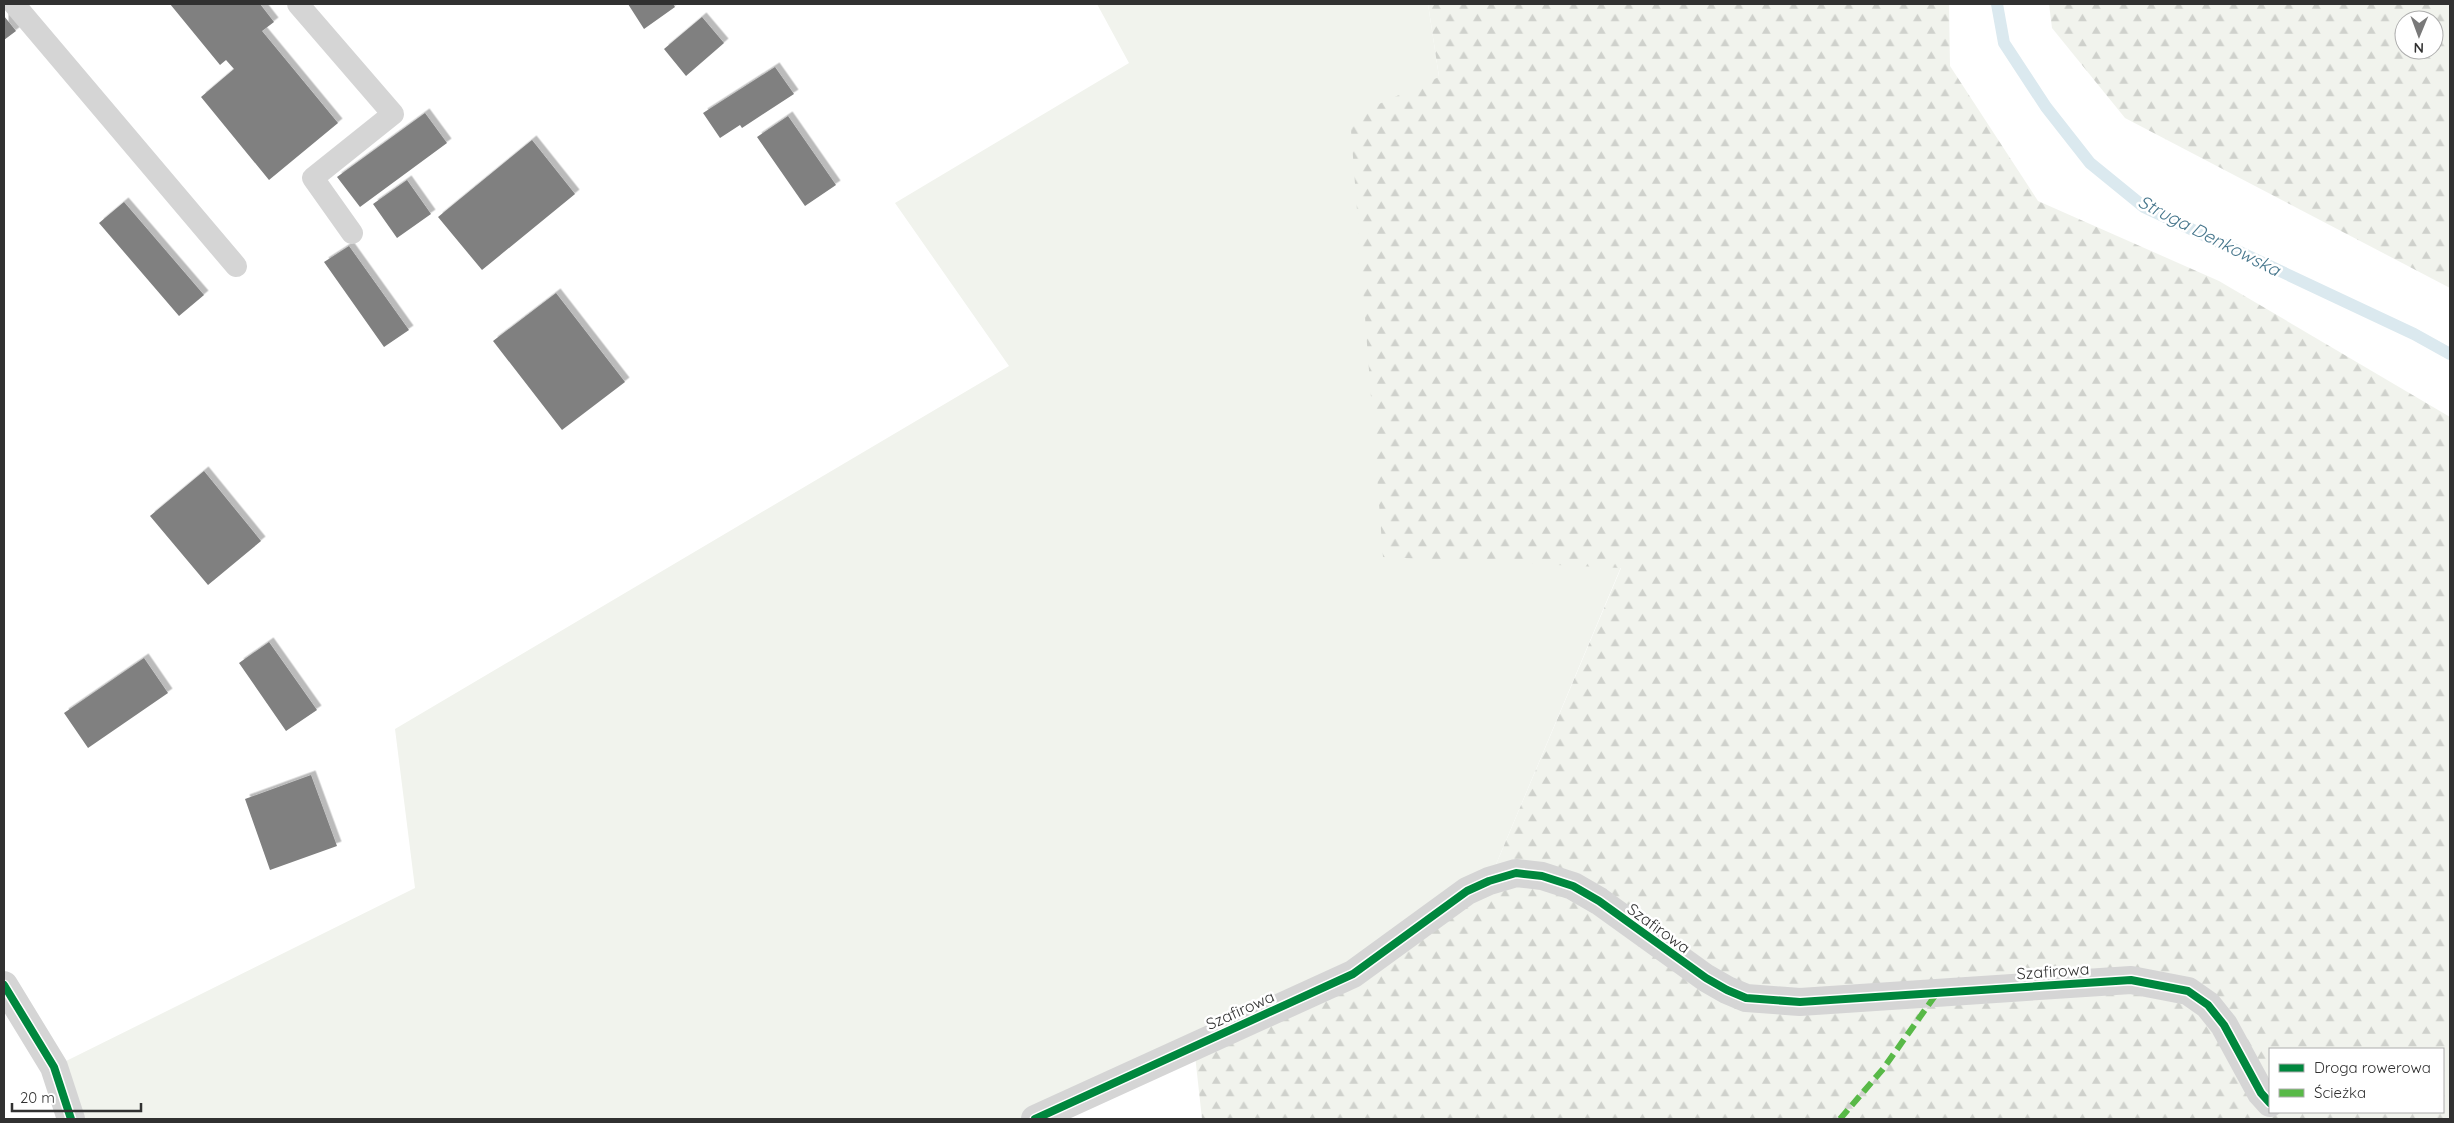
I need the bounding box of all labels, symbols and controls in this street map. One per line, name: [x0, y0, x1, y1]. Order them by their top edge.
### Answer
north arrow: [2394, 10, 2444, 60]
text: N: [2413, 39, 2424, 57]
water label: Struga Denkowska: [2134, 190, 2285, 282]
street label: Szafirowa: [1624, 899, 1694, 957]
street label: Szafirowa: [2016, 958, 2090, 984]
street label: Szafirowa: [1203, 986, 1277, 1034]
legend: [2269, 1048, 2444, 1113]
text: Droga rowerowa: [2314, 1058, 2431, 1077]
scale bar: [12, 1080, 141, 1112]
text: Ścieżka: [2314, 1083, 2366, 1102]
text: 20 m: [20, 1088, 55, 1107]

